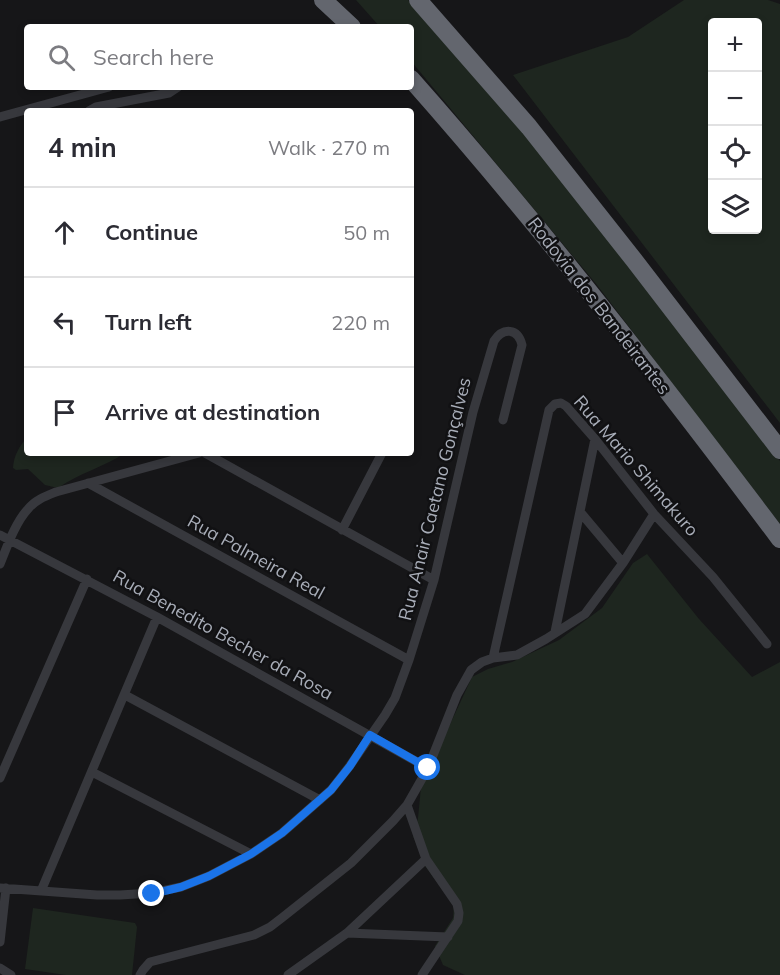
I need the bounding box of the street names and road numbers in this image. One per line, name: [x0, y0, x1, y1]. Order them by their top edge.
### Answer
street label: Rodovia dos Bandeirantes: [523, 212, 676, 399]
street label: Rua Anair Caetano Gonçalves: [393, 375, 476, 623]
street label: Rua Mario Shimakuro: [569, 390, 704, 541]
street label: Rua Palmeira Real: [183, 509, 329, 604]
street label: Rua Benedito Becher da Rosa: [109, 564, 337, 705]

